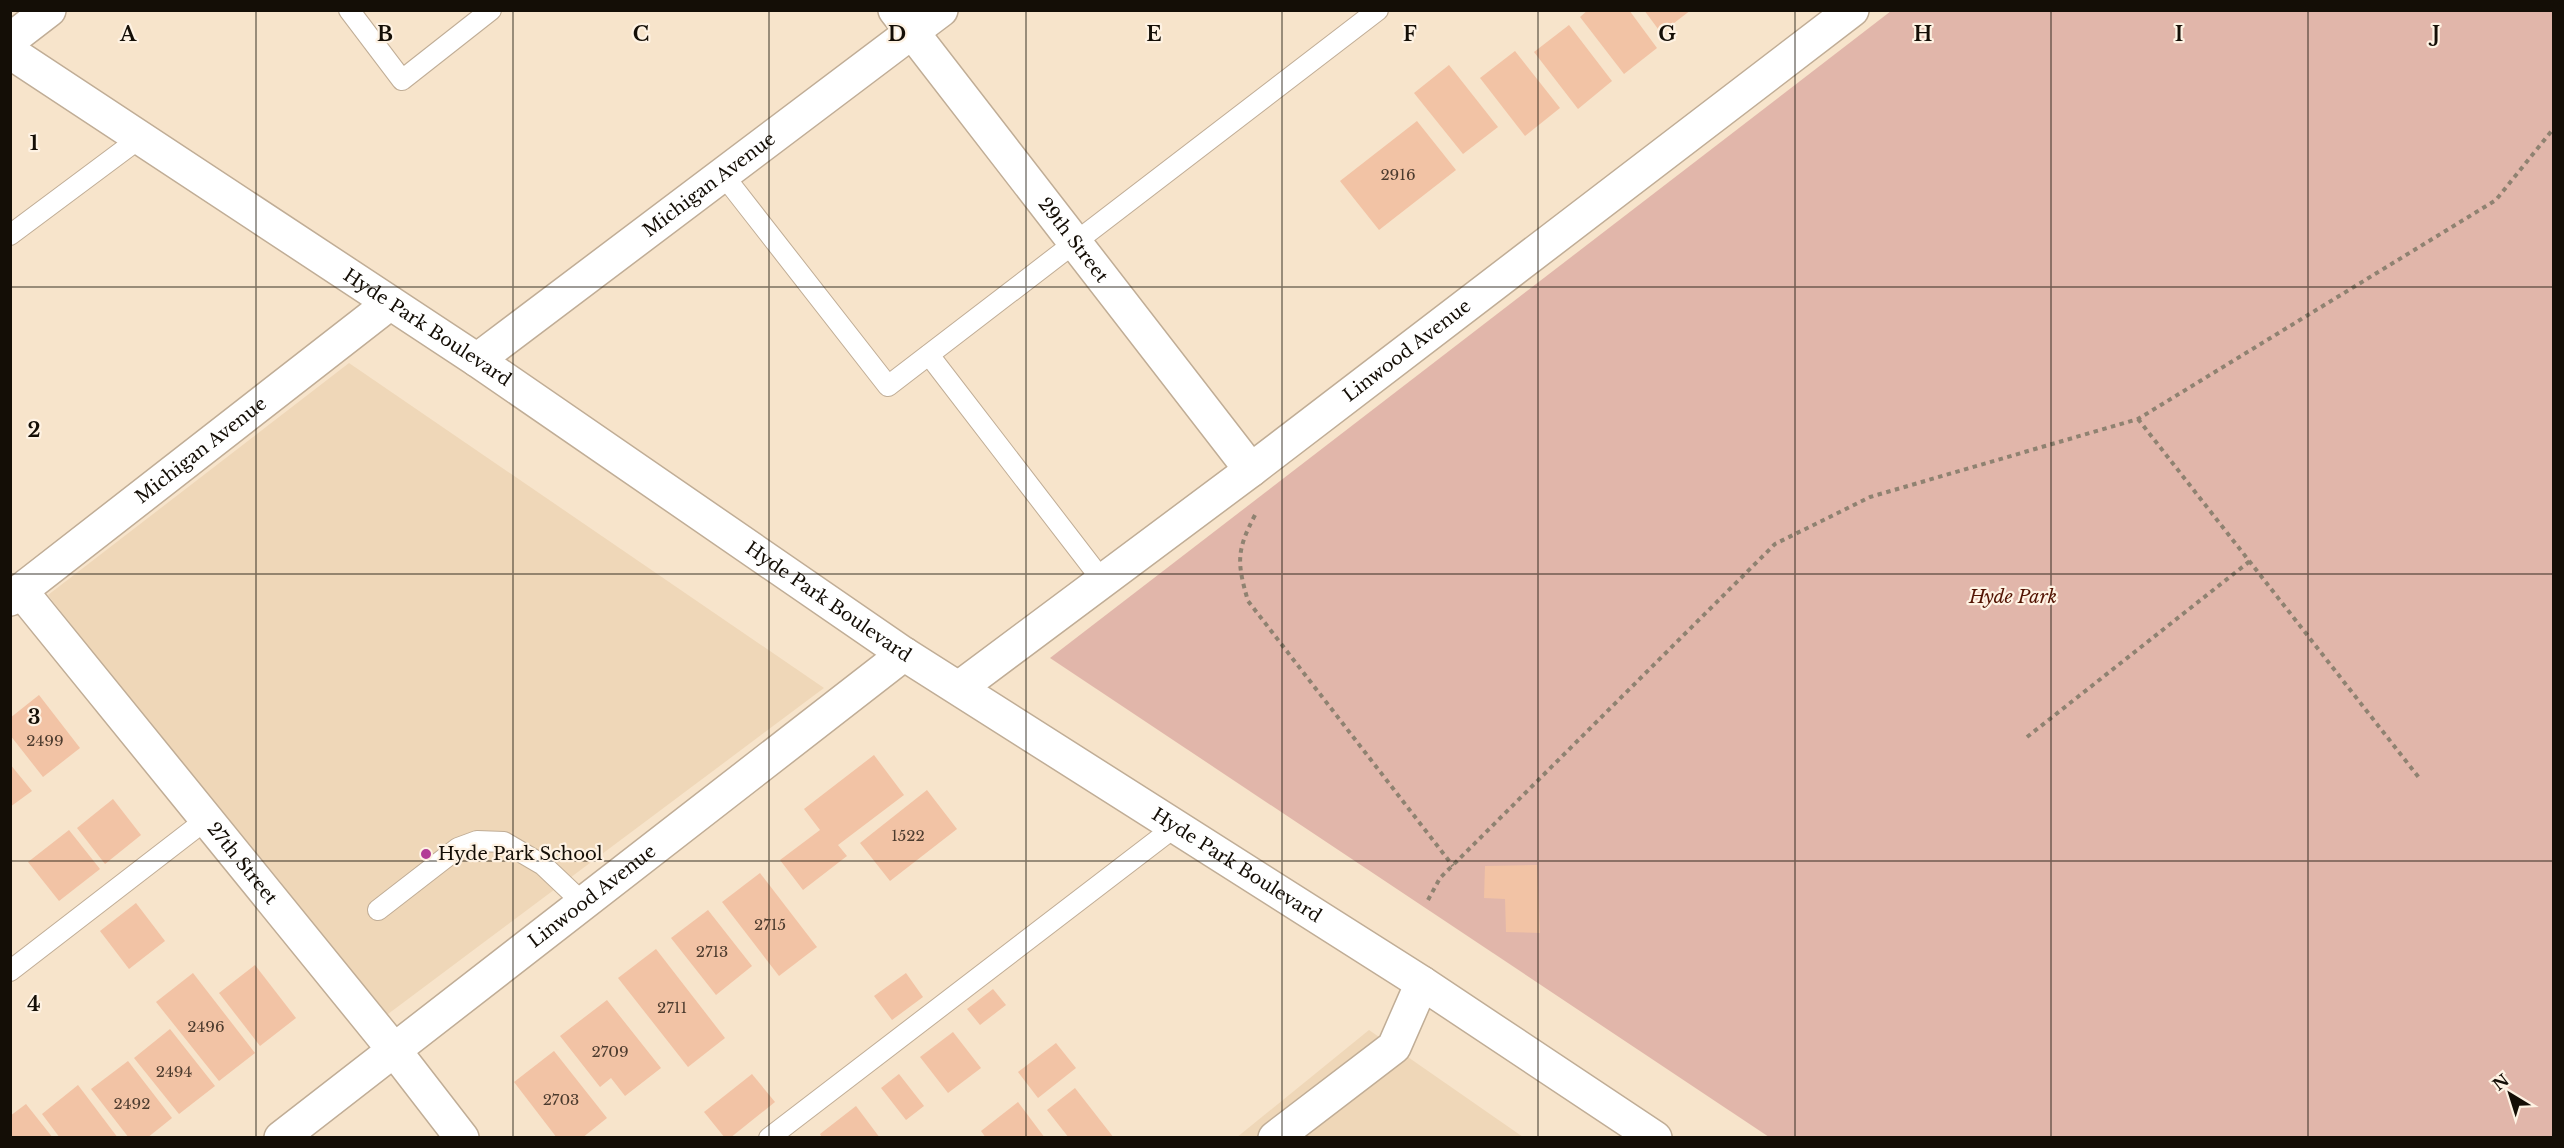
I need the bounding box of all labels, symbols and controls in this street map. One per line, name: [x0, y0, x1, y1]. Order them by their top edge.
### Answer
text: A: [119, 22, 137, 46]
text: B: [377, 22, 393, 46]
text: C: [633, 22, 649, 46]
text: D: [888, 22, 906, 46]
text: E: [1146, 22, 1162, 46]
text: F: [1403, 22, 1417, 46]
text: G: [1658, 22, 1676, 46]
text: H: [1914, 22, 1933, 46]
text: I: [2175, 22, 2183, 46]
text: J: [2428, 22, 2440, 46]
street label: Michigan Avenue: [639, 128, 780, 242]
text: 1: [30, 131, 39, 155]
house number: 2916: [1380, 165, 1416, 184]
street label: 29th Street: [1033, 193, 1113, 287]
street label: Hyde Park Boulevard: [339, 264, 515, 391]
street label: Linwood Avenue: [1339, 295, 1475, 406]
street label: Michigan Avenue: [131, 392, 271, 508]
text: 2: [27, 418, 41, 442]
street label: Hyde Park Boulevard: [741, 537, 915, 667]
park label: Hyde Park: [1968, 586, 2057, 608]
text: 3: [28, 705, 40, 729]
house number: 2499: [26, 731, 64, 750]
street label: Hyde Park Boulevard: [1148, 803, 1326, 927]
street label: 27th Street: [203, 818, 282, 909]
house number: 1522: [891, 826, 925, 845]
street label: Linwood Avenue: [524, 840, 660, 953]
place label: Hyde Park School: [438, 843, 603, 865]
marker: Hyde Park School: [419, 847, 433, 861]
house number: 2715: [754, 915, 786, 934]
house number: 2713: [696, 942, 728, 961]
text: 4: [27, 992, 41, 1016]
house number: 2711: [657, 998, 687, 1017]
house number: 2496: [187, 1017, 225, 1036]
house number: 2709: [591, 1042, 629, 1061]
house number: 2494: [156, 1062, 192, 1081]
north arrow: [2480, 1064, 2540, 1124]
text: N: [2489, 1070, 2513, 1095]
house number: 2703: [543, 1090, 579, 1109]
house number: 2492: [114, 1094, 150, 1113]

